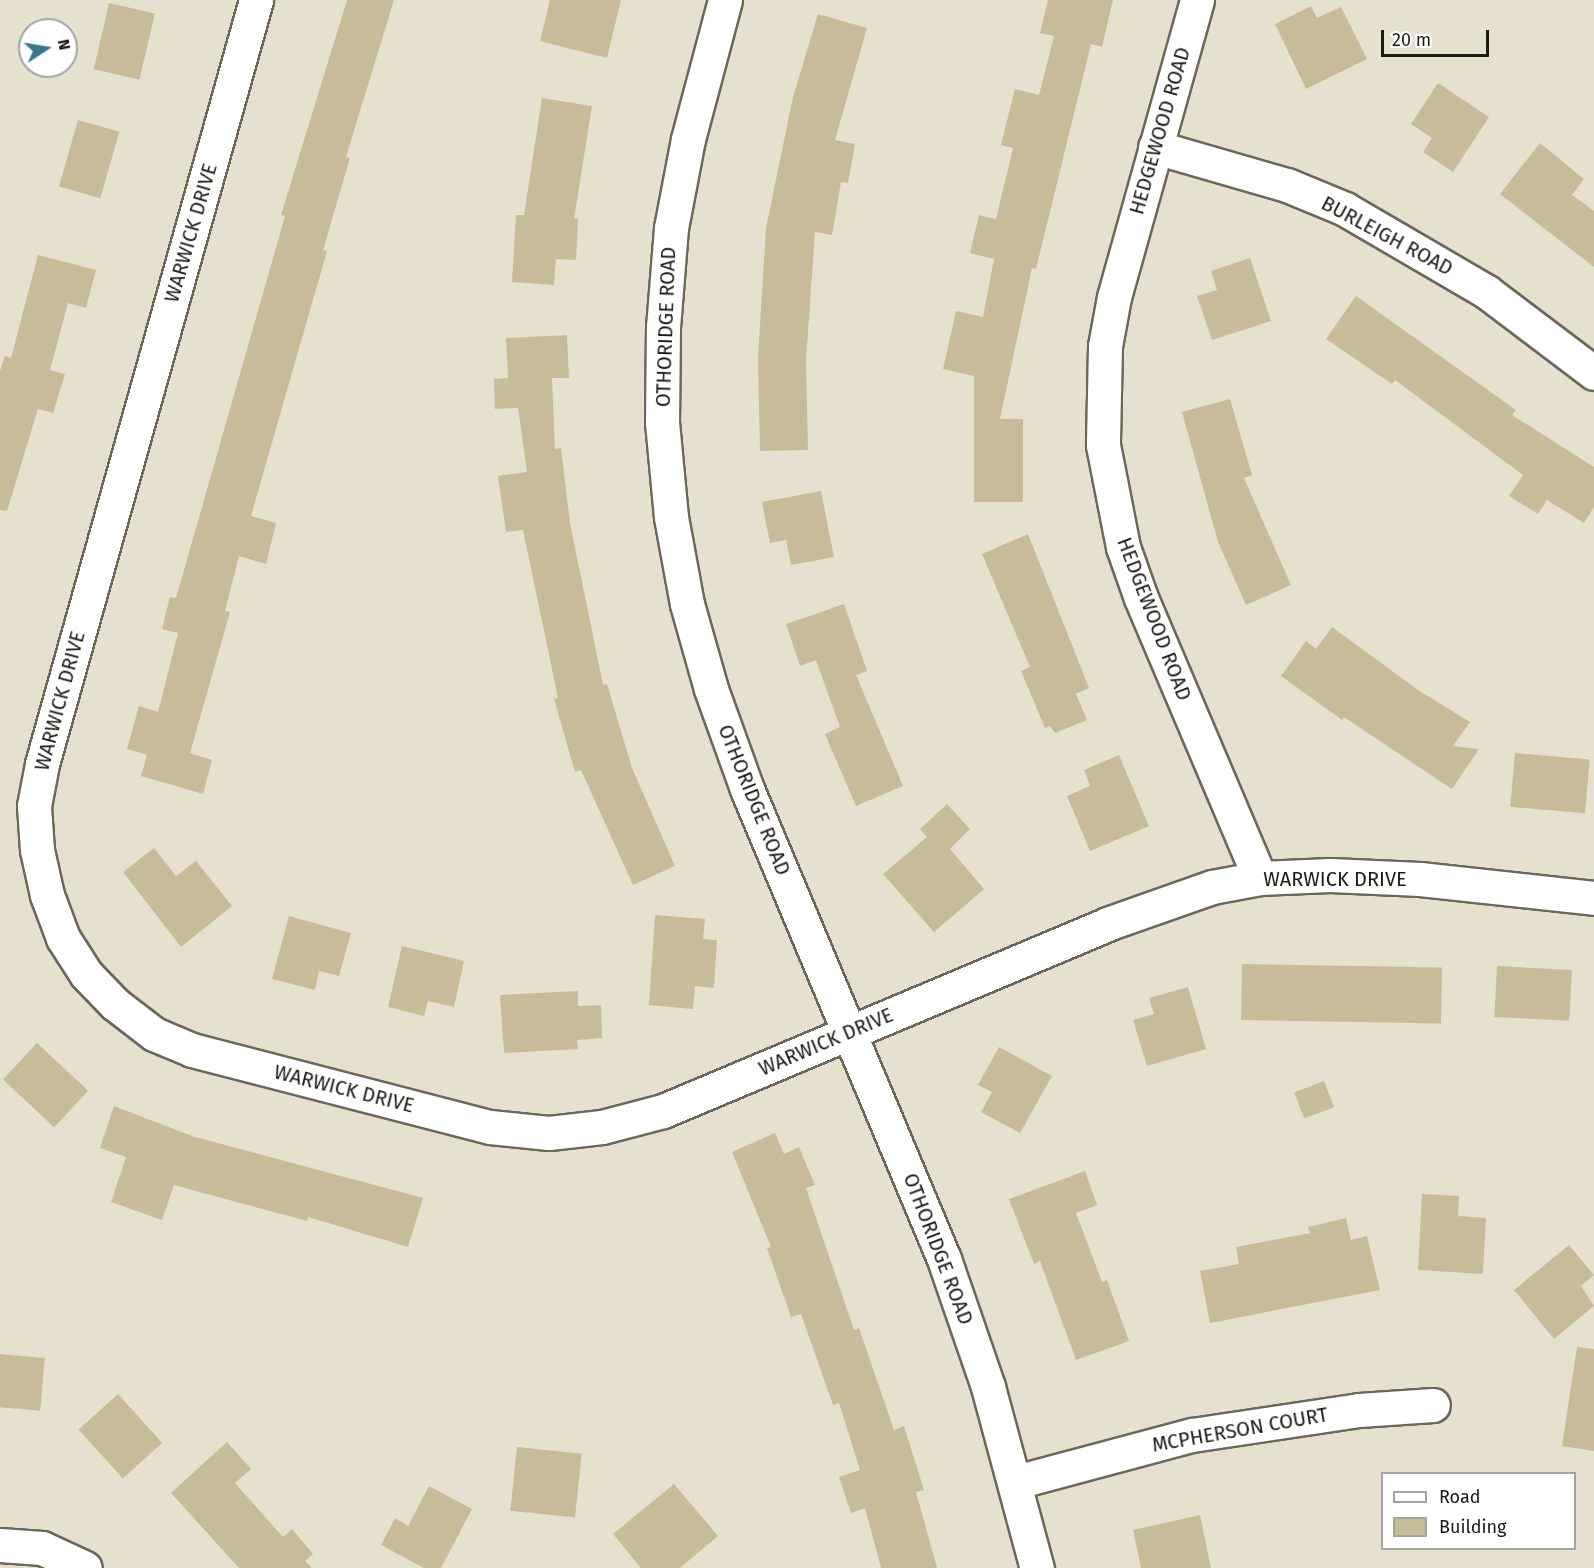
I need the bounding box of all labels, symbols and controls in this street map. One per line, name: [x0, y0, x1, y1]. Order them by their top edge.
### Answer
north arrow: [18, 18, 78, 78]
scale bar: [1384, 18, 1492, 56]
text: 20 m: [1392, 29, 1431, 51]
text: N: [54, 37, 75, 52]
street label: HEDGEWOOD ROAD: [1125, 45, 1195, 217]
street label: WARWICK DRIVE: [160, 161, 222, 305]
street label: BURLEIGH ROAD: [1317, 191, 1457, 281]
street label: OTHORIDGE ROAD: [651, 246, 681, 408]
street label: HEDGEWOOD ROAD: [1112, 534, 1196, 704]
street label: WARWICK DRIVE: [30, 629, 90, 773]
street label: OTHORIDGE ROAD: [713, 721, 795, 879]
street label: WARWICK DRIVE: [1263, 867, 1407, 891]
street label: WARWICK DRIVE: [755, 1003, 897, 1081]
street label: WARWICK DRIVE: [271, 1060, 417, 1118]
street label: OTHORIDGE ROAD: [898, 1170, 978, 1328]
street label: MCPHERSON COURT: [1150, 1403, 1330, 1457]
legend: [1381, 1472, 1576, 1550]
text: Road: [1439, 1486, 1481, 1508]
text: Building: [1439, 1516, 1506, 1538]

